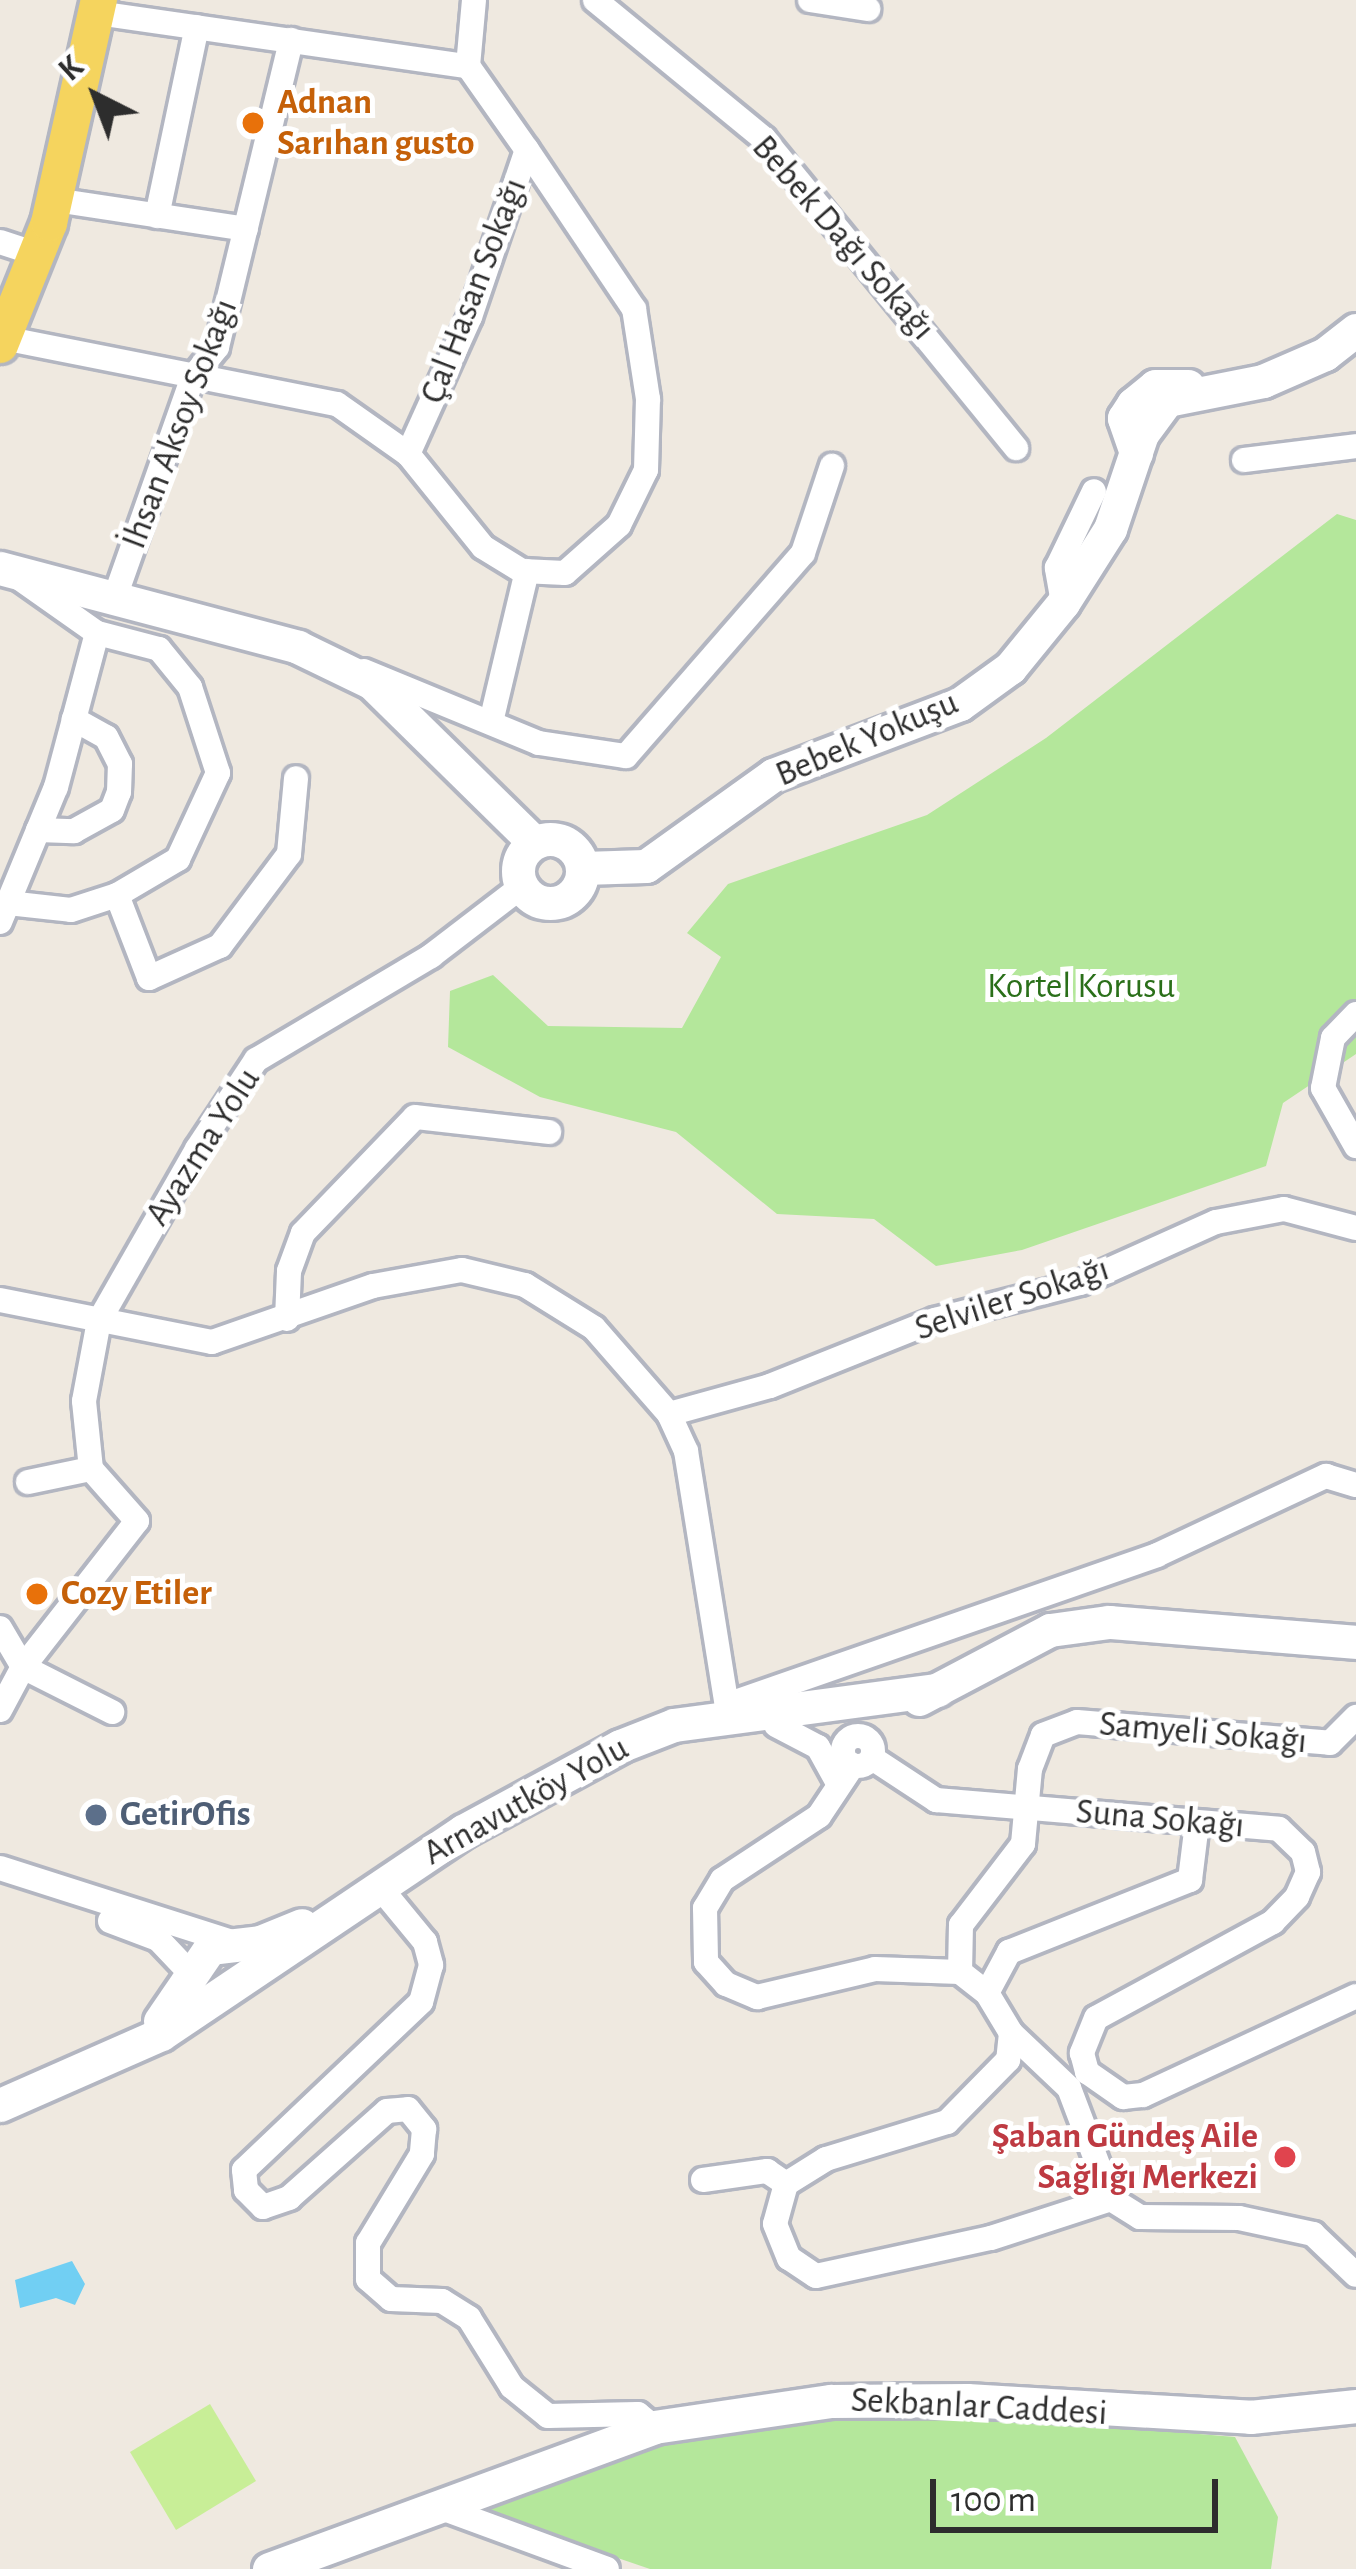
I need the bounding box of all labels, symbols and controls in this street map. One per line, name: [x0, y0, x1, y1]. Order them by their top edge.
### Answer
north arrow: [36, 36, 156, 156]
text: K: [53, 50, 90, 88]
place label: Adnan Sarıhan gusto: [277, 80, 474, 165]
marker: Adnan Sarıhan gusto: [240, 110, 266, 136]
street label: Bebek Dağı Sokağı: [742, 127, 944, 349]
street label: Çal Hasan Sokağı: [411, 172, 537, 410]
street label: İhsan Aksoy Sokağı: [113, 293, 247, 555]
street label: Bebek Yokuşu: [769, 681, 965, 797]
park label: Kortel Korusu: [987, 965, 1175, 1009]
street label: Ayazma Yolu: [136, 1060, 270, 1234]
street label: Selviler Sokağı: [910, 1247, 1114, 1351]
place label: Cozy Etiler: [61, 1572, 212, 1616]
marker: Cozy Etiler: [24, 1581, 50, 1607]
street label: Samyeli Sokağı: [1097, 1702, 1309, 1764]
street label: Arnavutköy Yolu: [416, 1727, 636, 1875]
street label: Suna Sokağı: [1074, 1790, 1246, 1848]
place label: GetirOfis: [120, 1793, 251, 1837]
marker: GetirOfis: [83, 1802, 109, 1828]
place label: Şaban Gündeş Aile Sağlığı Merkezi: [992, 2114, 1258, 2199]
marker: Şaban Gündeş Aile Sağlığı Merkezi: [1269, 2141, 1301, 2173]
street label: Sekbanlar Caddesi: [850, 2379, 1108, 2435]
scale bar: [936, 2455, 1224, 2529]
text: 100 m: [951, 2482, 1036, 2518]

